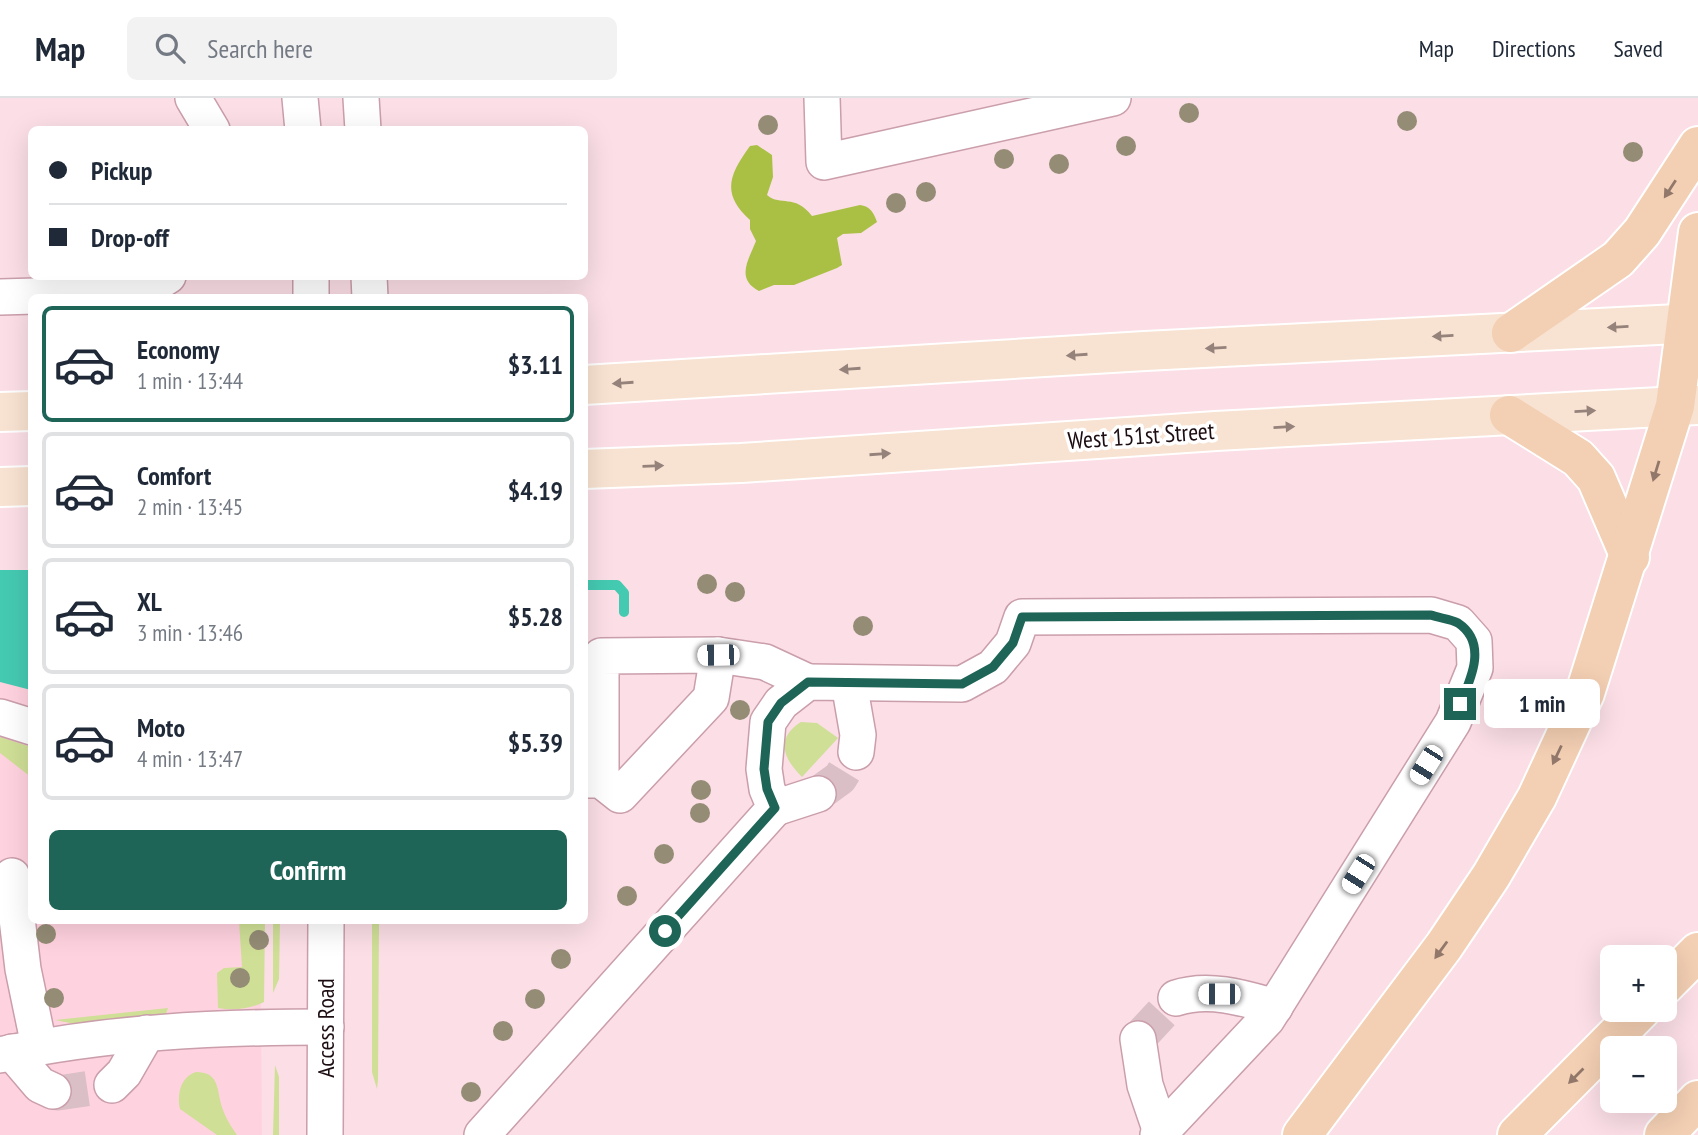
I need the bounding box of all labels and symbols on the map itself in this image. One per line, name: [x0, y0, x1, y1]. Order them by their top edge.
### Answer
one-way arrow: [1664, 180, 1677, 199]
one-way arrow: [1606, 322, 1628, 333]
one-way arrow: [1432, 331, 1454, 342]
one-way arrow: [1204, 342, 1226, 353]
one-way arrow: [1066, 350, 1088, 361]
one-way arrow: [839, 364, 861, 375]
one-way arrow: [612, 378, 634, 389]
one-way arrow: [1574, 405, 1596, 416]
street label: West 151st Street: [1067, 415, 1216, 456]
one-way arrow: [1274, 422, 1296, 433]
one-way arrow: [869, 448, 891, 459]
one-way arrow: [642, 461, 664, 472]
one-way arrow: [1651, 461, 1661, 482]
car: [697, 644, 740, 666]
callout: 1 min: [1484, 680, 1600, 728]
route end: [1444, 688, 1476, 720]
car: [1406, 742, 1447, 788]
one-way arrow: [1551, 745, 1562, 765]
car: [1338, 851, 1379, 897]
route start: [649, 915, 681, 947]
one-way arrow: [1434, 941, 1448, 959]
street label: Access Road: [310, 978, 341, 1078]
car: [1199, 984, 1241, 1005]
one-way arrow: [1567, 1067, 1584, 1084]

